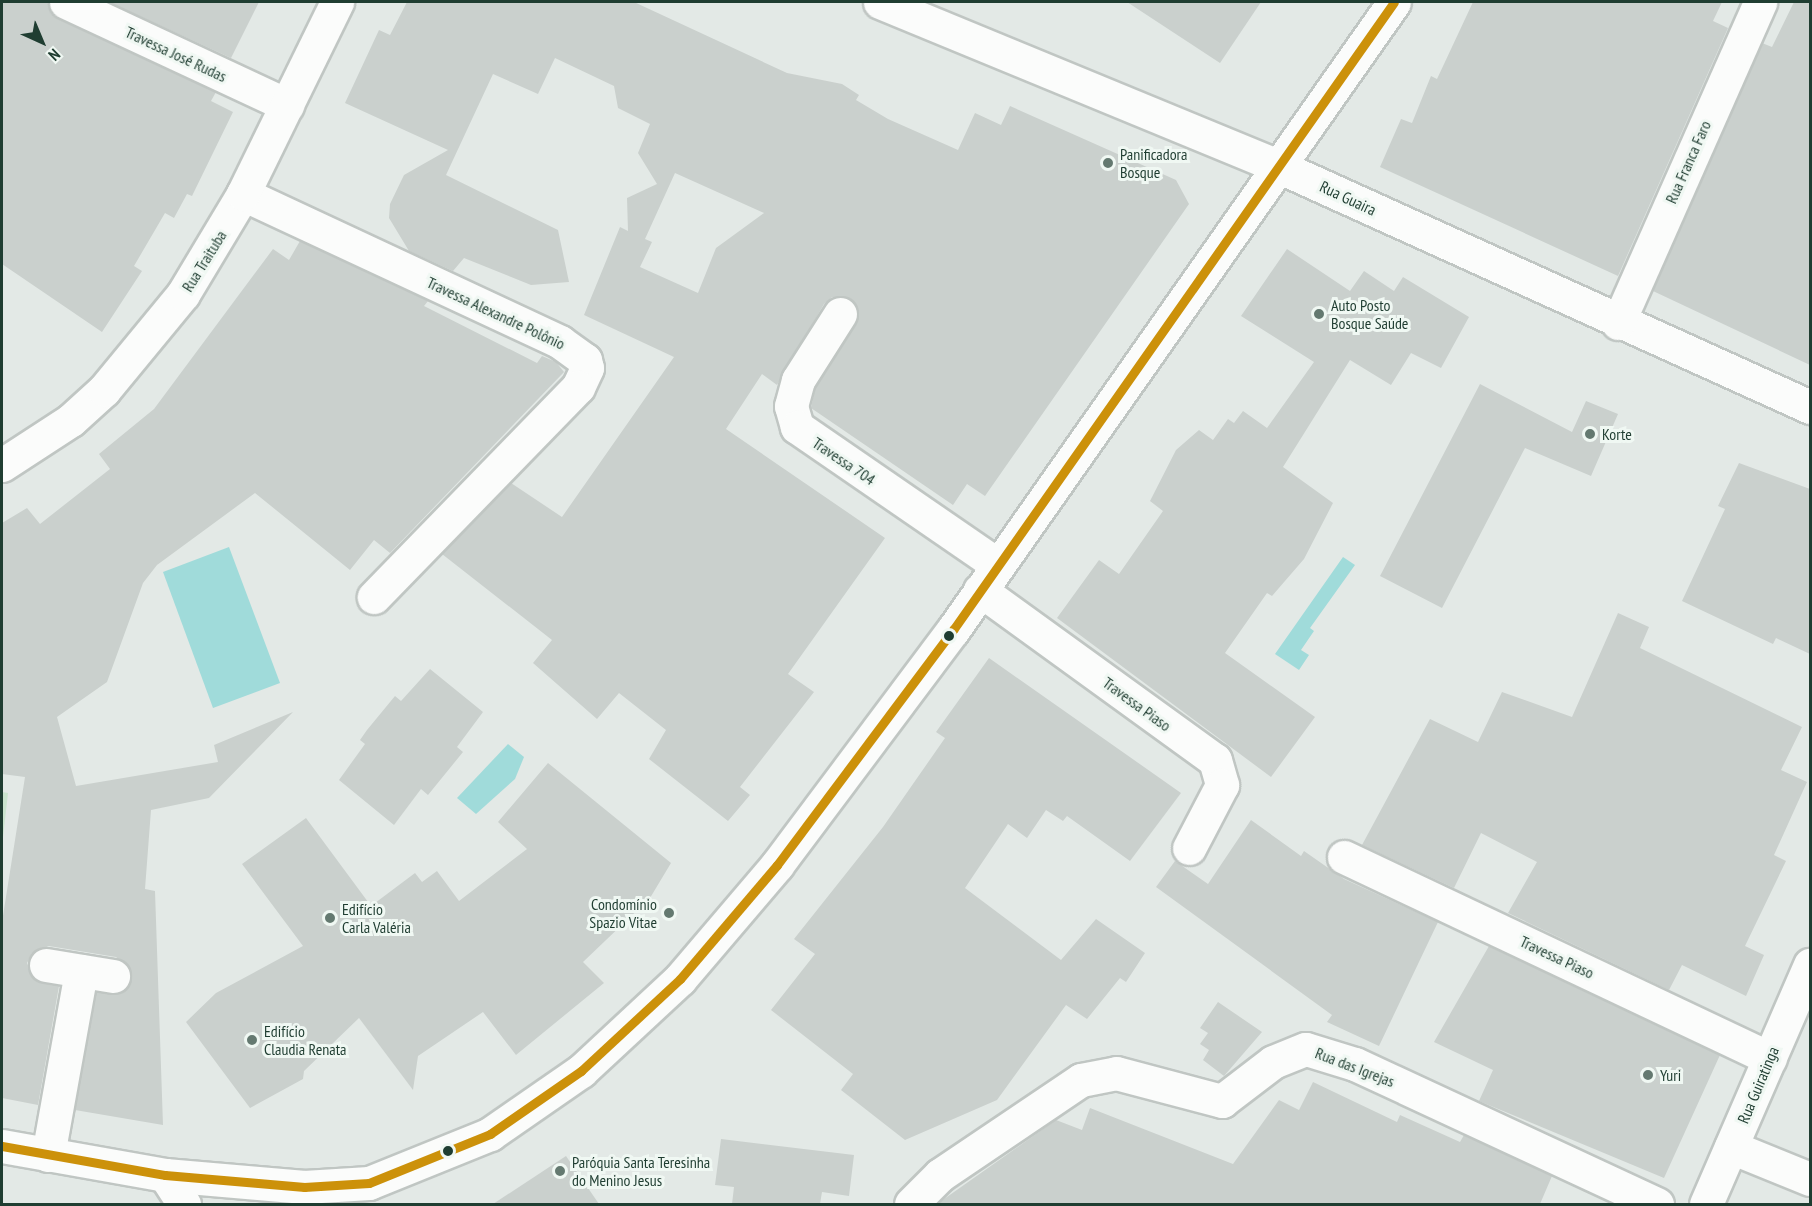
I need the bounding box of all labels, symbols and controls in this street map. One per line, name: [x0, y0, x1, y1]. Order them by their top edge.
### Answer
north arrow: [12, 12, 72, 72]
street label: Travessa José Rudas: [122, 22, 230, 86]
text: N: [44, 45, 65, 65]
street label: Rua Franca Faro: [1661, 118, 1715, 206]
place label: Panificadora Bosque: [1120, 144, 1187, 182]
marker: Panificadora Bosque: [1101, 156, 1115, 170]
street label: Rua Guaira: [1317, 177, 1379, 219]
street label: Rua Traituba: [178, 227, 230, 295]
street label: Travessa Alexandre Polônio: [424, 272, 568, 354]
place label: Auto Posto Bosque Saúde: [1331, 295, 1408, 333]
marker: Auto Posto Bosque Saúde: [1312, 307, 1326, 321]
place label: Korte: [1602, 424, 1632, 444]
marker: Korte: [1583, 427, 1597, 441]
street label: Travessa 704: [809, 433, 879, 489]
unlabelled marker: [943, 630, 955, 642]
street label: Travessa Piaso: [1099, 673, 1175, 735]
place label: Condomínio Spazio Vitae: [589, 894, 657, 932]
place label: Edifício Carla Valéria: [342, 899, 411, 937]
marker: Condomínio Spazio Vitae: [662, 906, 676, 920]
marker: Edifício Carla Valéria: [323, 911, 337, 925]
street label: Travessa Piaso: [1517, 932, 1597, 982]
place label: Edifício Claudia Renata: [264, 1021, 346, 1059]
marker: Edifício Claudia Renata: [245, 1033, 259, 1047]
street label: Rua das Igrejas: [1313, 1043, 1397, 1091]
street label: Rua Guiratinga: [1733, 1044, 1783, 1126]
place label: Yuri: [1660, 1065, 1681, 1085]
marker: Yuri: [1641, 1068, 1655, 1082]
unlabelled marker: [442, 1145, 454, 1157]
place label: Paróquia Santa Teresinha do Menino Jesus: [572, 1152, 711, 1190]
marker: Paróquia Santa Teresinha do Menino Jesus: [553, 1164, 567, 1178]

